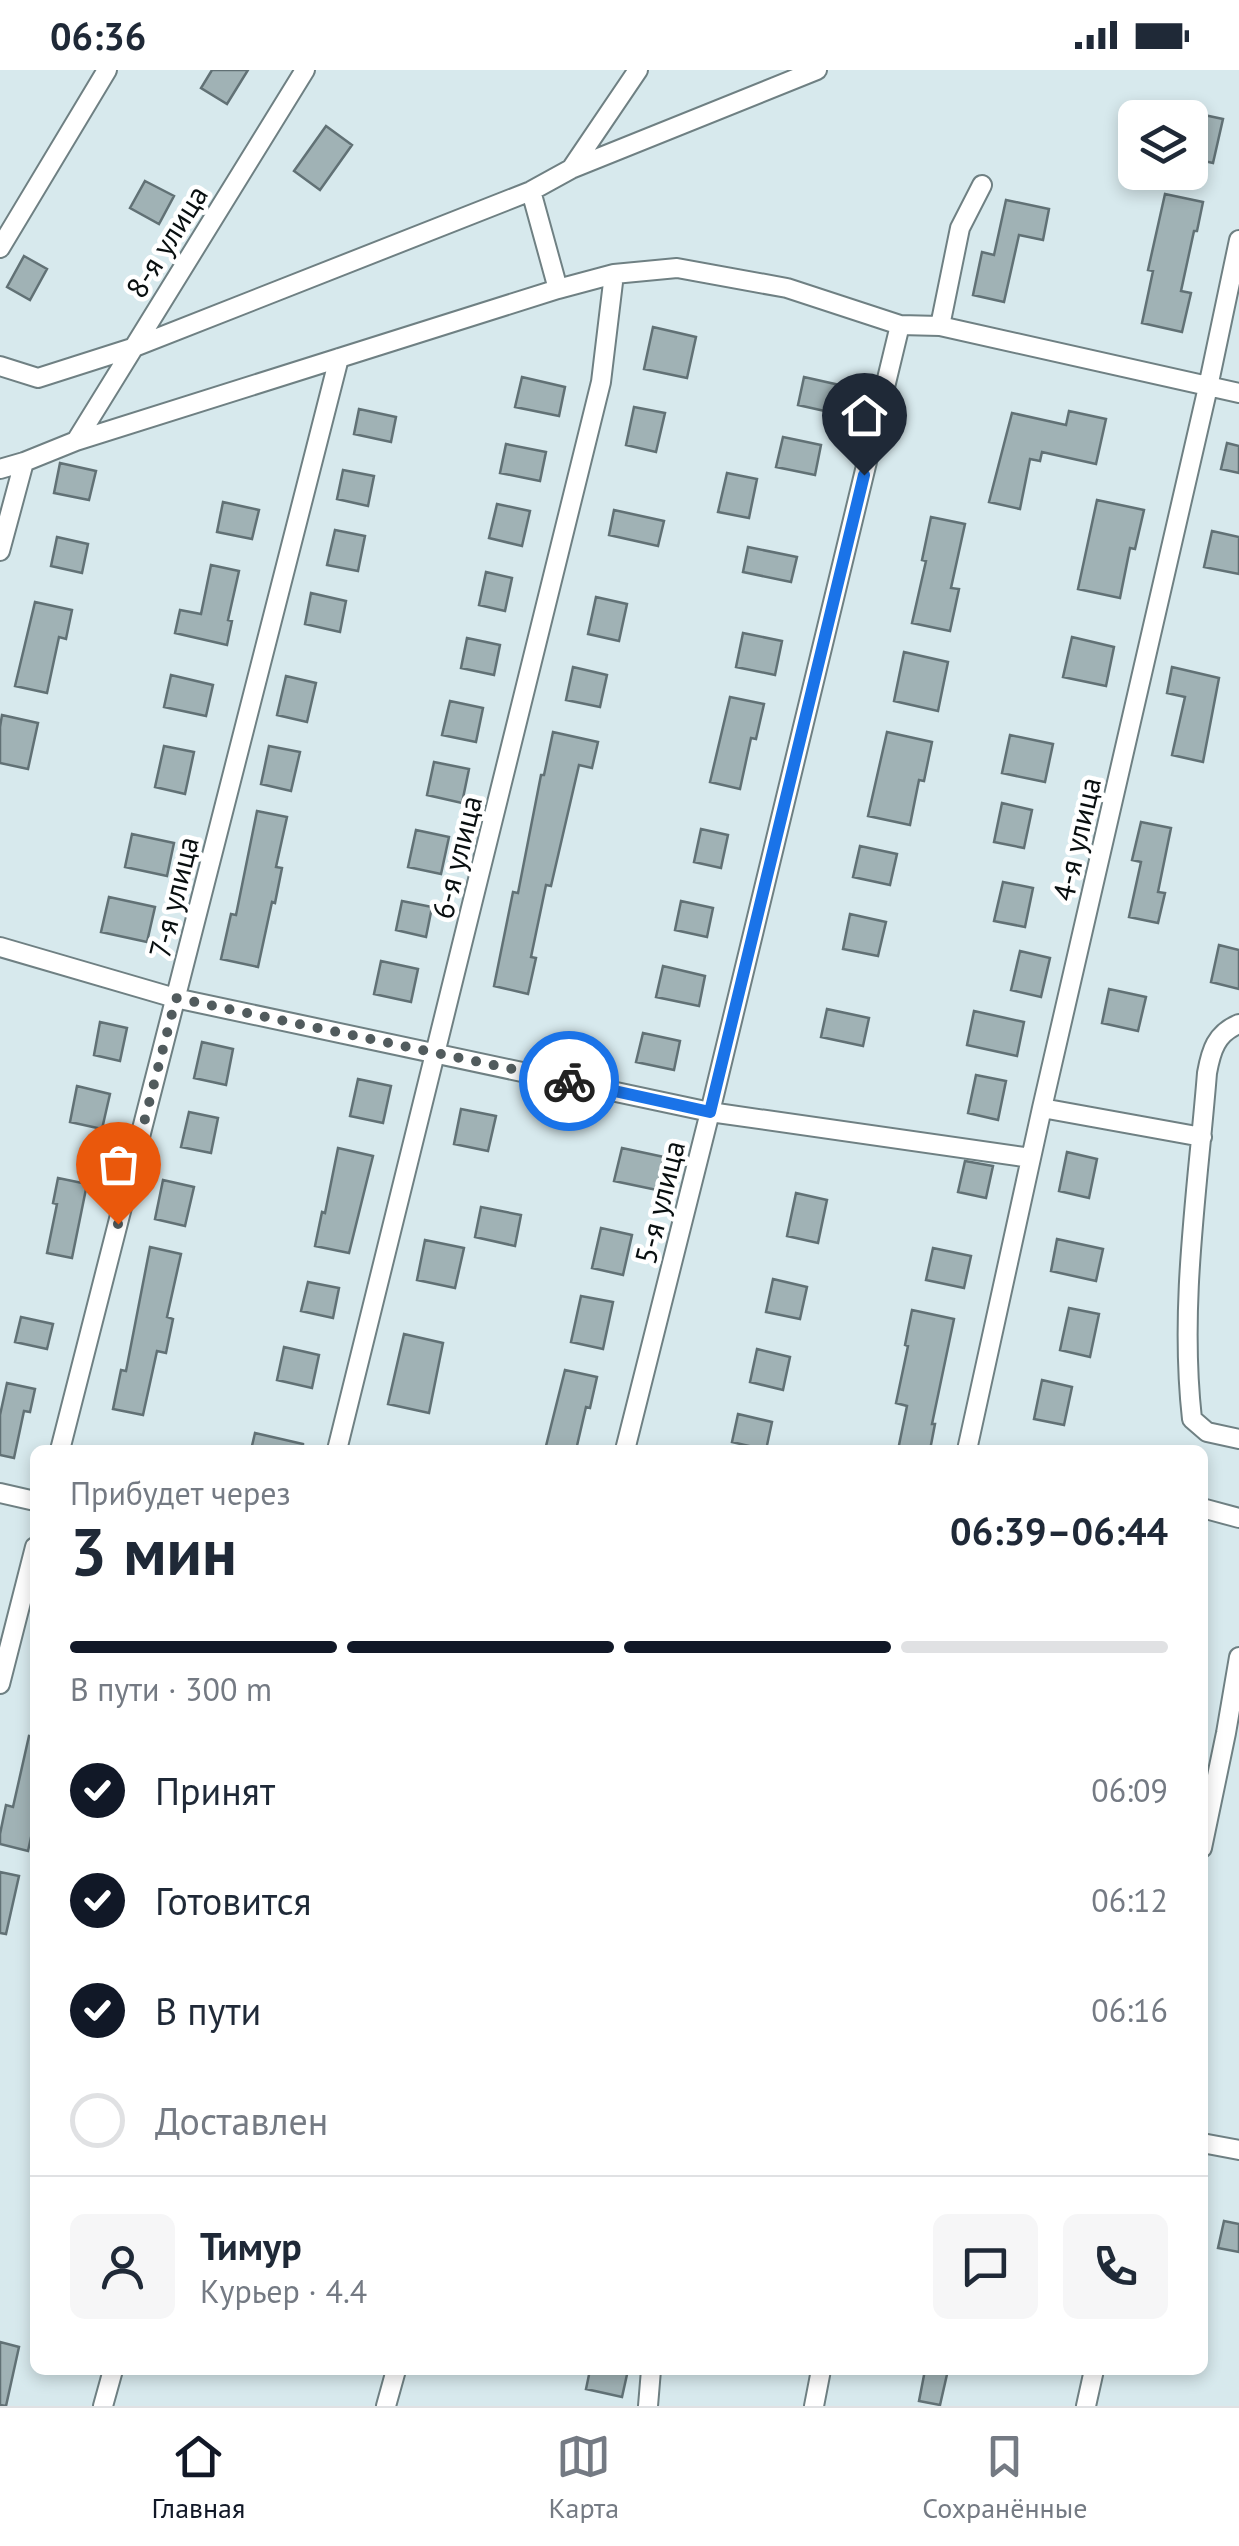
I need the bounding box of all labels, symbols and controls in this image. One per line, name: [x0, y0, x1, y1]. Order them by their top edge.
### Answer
text: 06:36: [50, 11, 146, 60]
map controls: [1118, 100, 1208, 190]
button: layers: [1118, 100, 1208, 190]
street label: 8-я улица: [116, 177, 216, 305]
pin: [822, 373, 907, 476]
icon: home: [837, 388, 892, 443]
street label: 4-я улица: [1043, 773, 1109, 905]
street label: 6-я улица: [422, 791, 490, 923]
street label: 7-я улица: [139, 832, 207, 962]
courier: [519, 1031, 619, 1131]
icon: bike: [542, 1054, 597, 1109]
pin: [76, 1122, 161, 1225]
street label: 5-я улица: [625, 1136, 693, 1268]
icon: bag: [91, 1137, 146, 1192]
text: Прибудет через: [70, 1472, 291, 1514]
text: 06:39–06:44: [950, 1506, 1168, 1555]
text: 3 мин: [70, 1509, 237, 1593]
text: В пути · 300 m: [70, 1668, 272, 1710]
icon: check: [70, 1763, 125, 1818]
text: Принят: [155, 1766, 275, 1815]
text: 06:09: [1091, 1769, 1168, 1811]
icon: check: [70, 1873, 125, 1928]
text: Готовится: [155, 1876, 312, 1925]
text: 06:12: [1091, 1879, 1168, 1921]
icon: check: [70, 1983, 125, 2038]
text: В пути: [155, 1986, 261, 2035]
text: 06:16: [1091, 1989, 1168, 2031]
text: Доставлен: [155, 2096, 328, 2145]
button: person: [70, 2214, 175, 2319]
button: chat: [933, 2214, 1038, 2319]
button: phone: [1063, 2214, 1168, 2319]
text: Тимур: [200, 2221, 302, 2270]
text: Курьер · 4.4: [200, 2270, 367, 2312]
tab: Главная: [152, 2429, 245, 2526]
tab: Карта: [548, 2429, 619, 2526]
tab: Сохранённые: [922, 2429, 1087, 2526]

